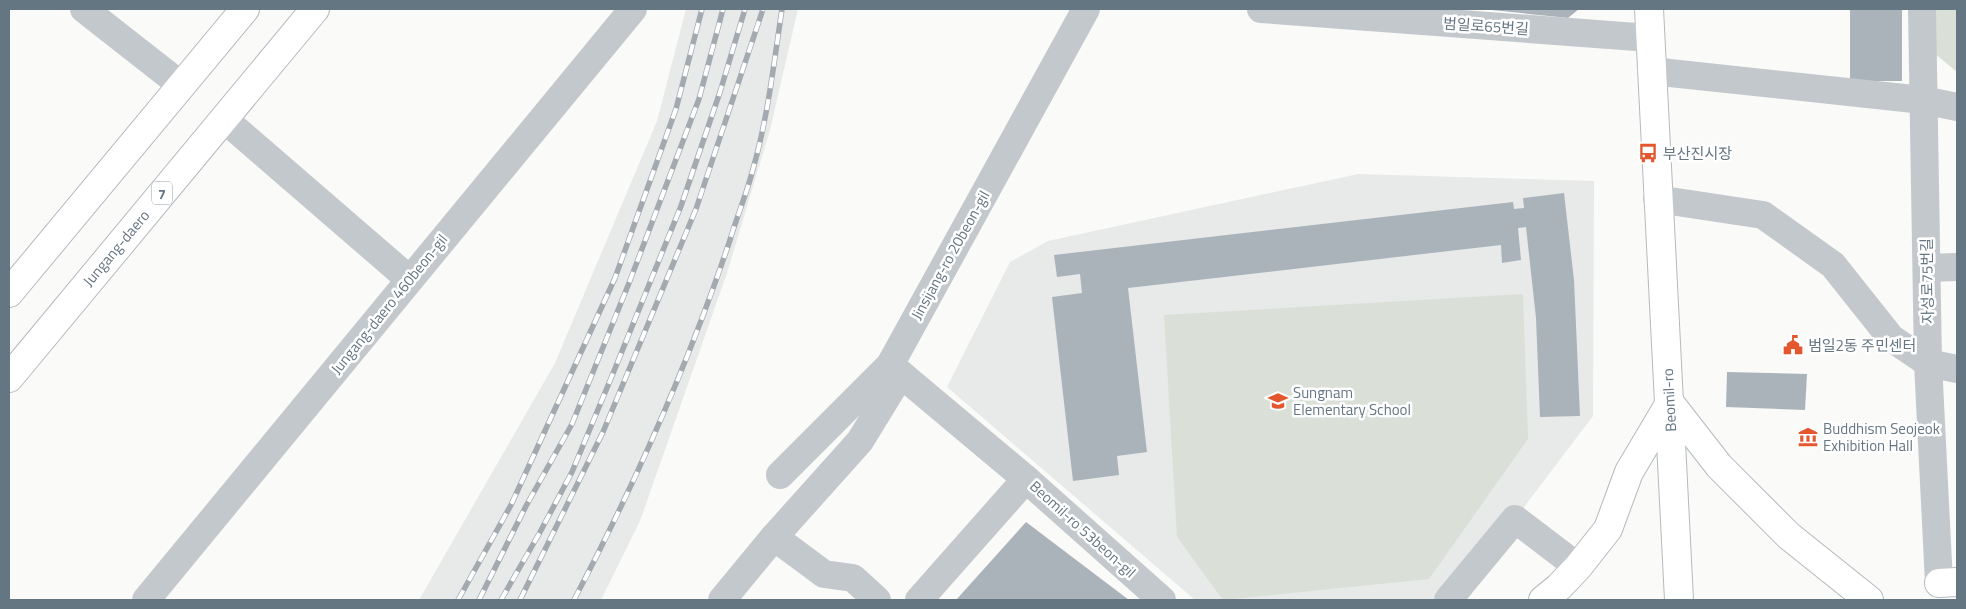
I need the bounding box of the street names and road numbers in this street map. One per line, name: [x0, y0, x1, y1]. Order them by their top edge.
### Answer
street label: 범일로65번길: [1442, 12, 1530, 40]
road number: 7: [152, 182, 172, 204]
street label: Jinsijang-ro 20beon-gil: [905, 186, 995, 324]
street label: Jungang-daero: [77, 205, 155, 291]
street label: Jungang-daero 460beon-gil: [325, 229, 453, 379]
street label: 자성로75번길: [1915, 238, 1939, 324]
street label: Beomil-ro: [1656, 368, 1682, 432]
street label: Beomil-ro 53beon-gil: [1025, 475, 1141, 583]

